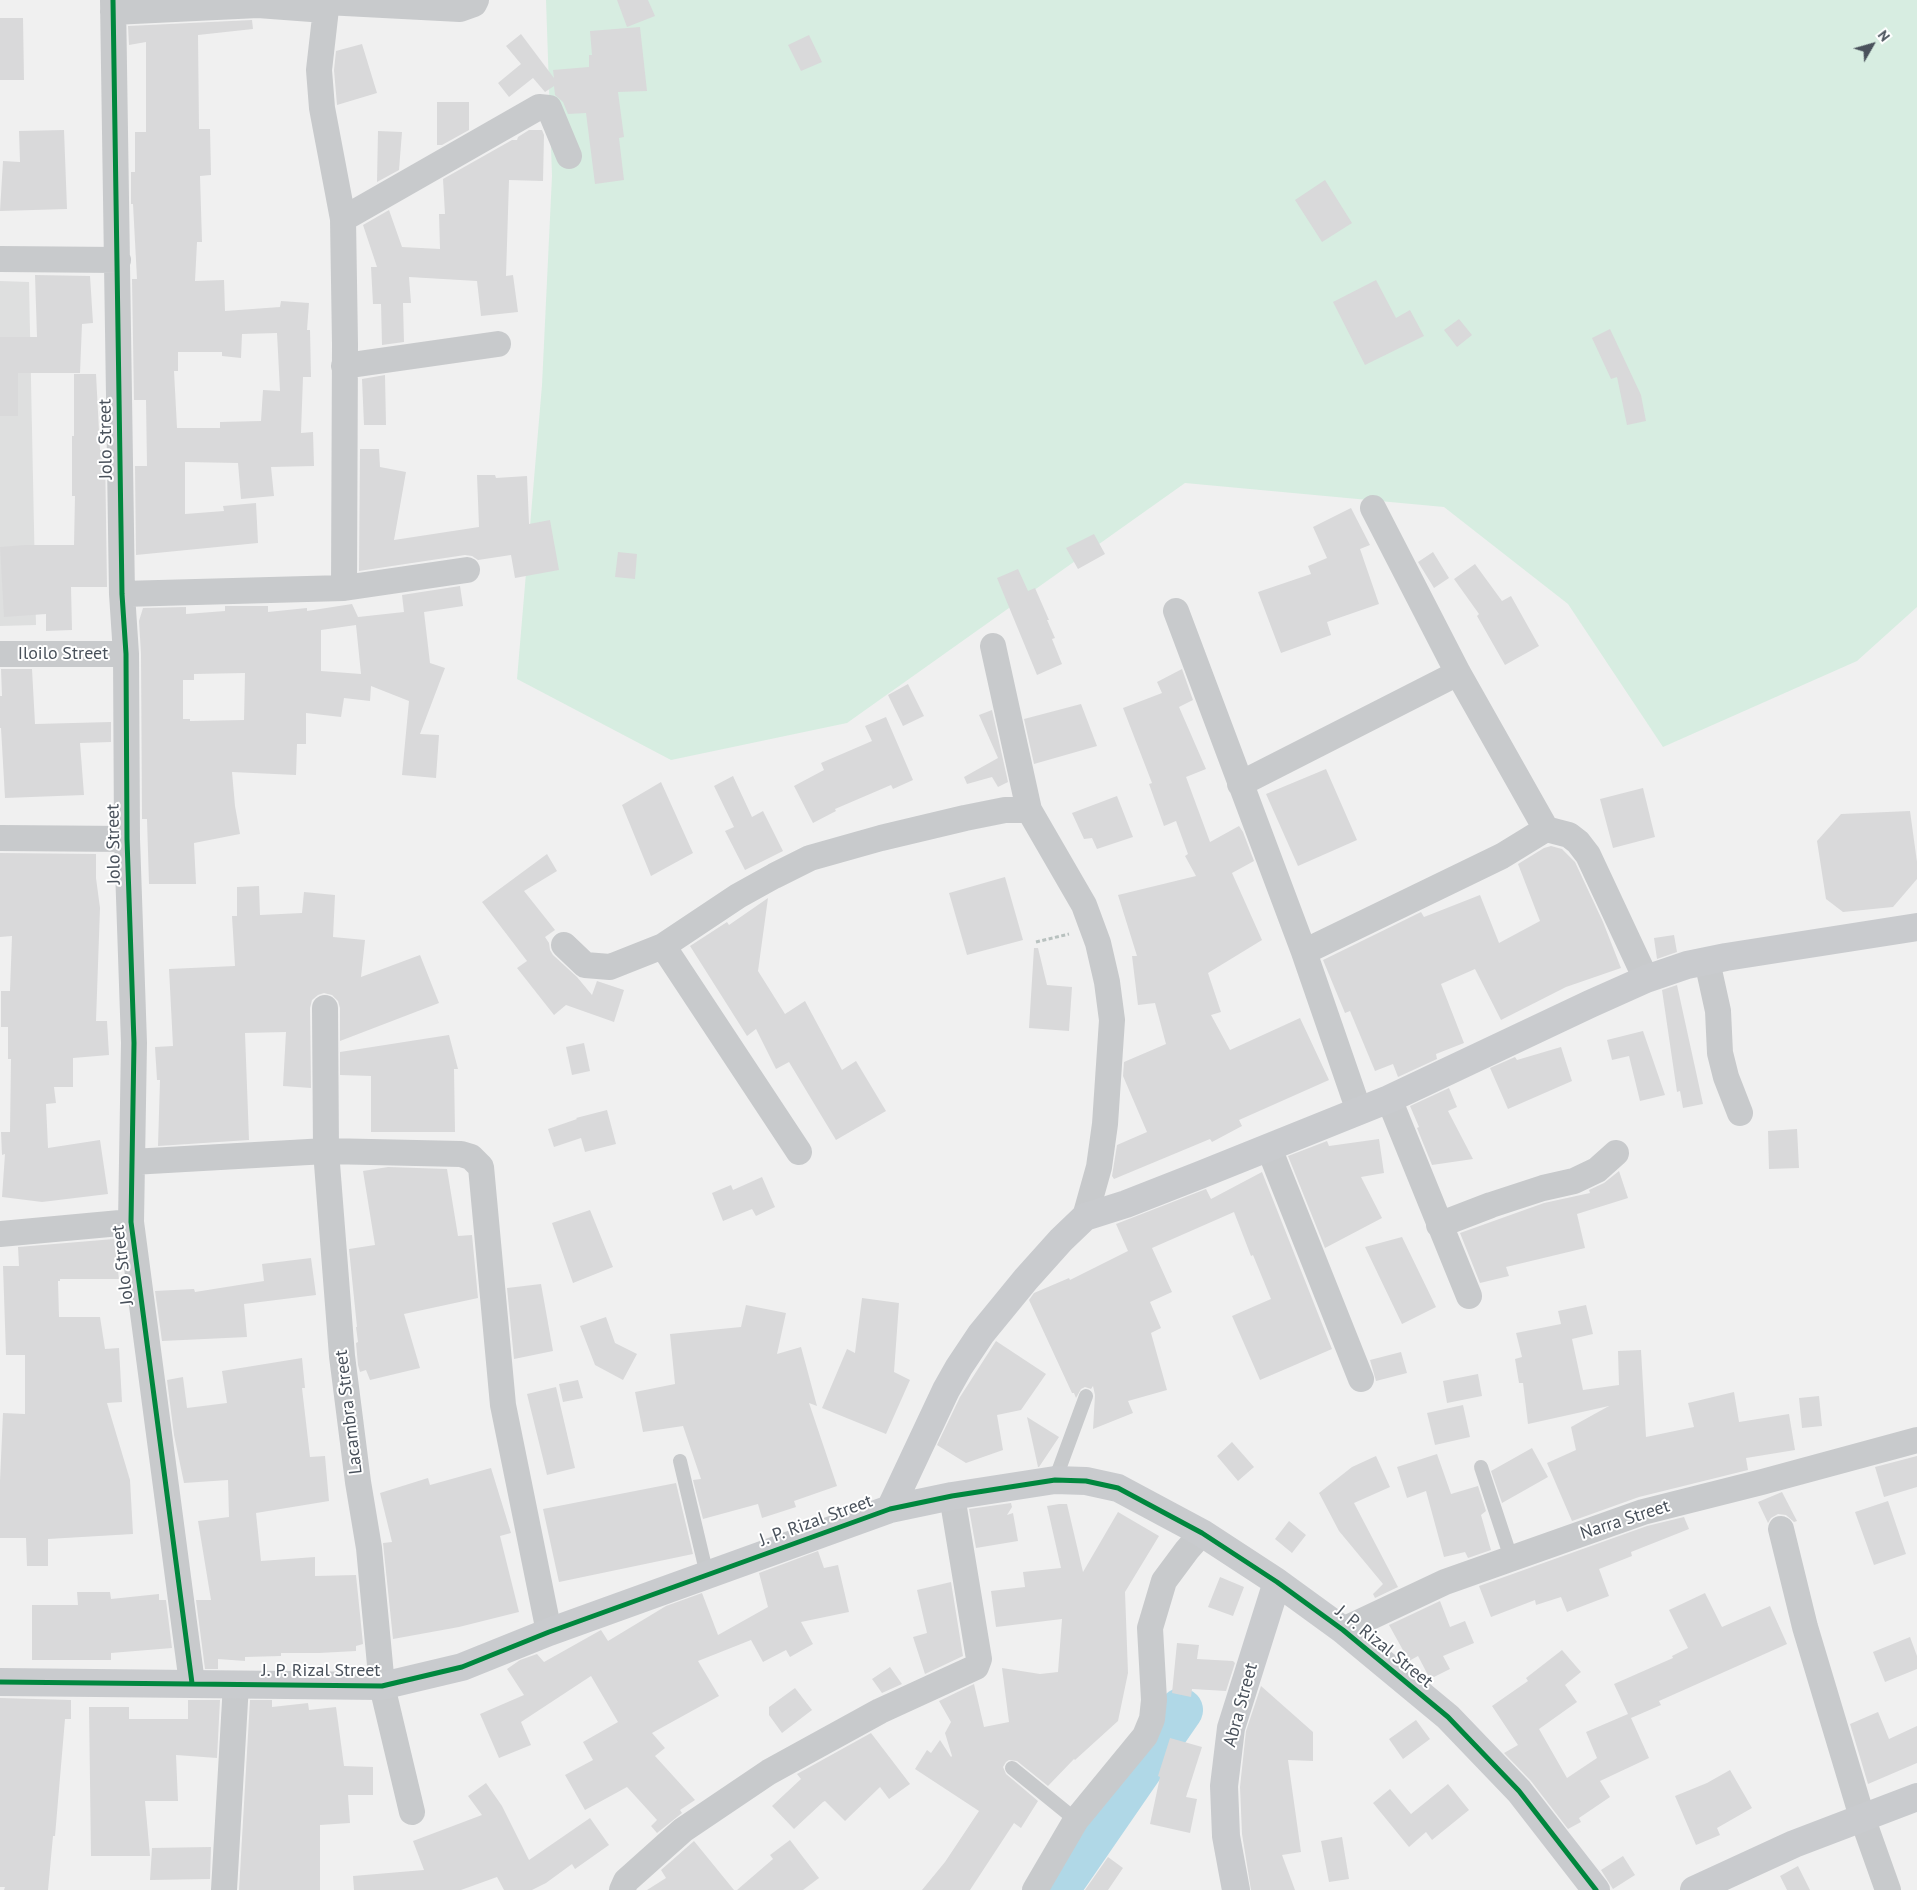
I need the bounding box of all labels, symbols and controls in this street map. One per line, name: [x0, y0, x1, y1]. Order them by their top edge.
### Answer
north arrow: [1847, 20, 1897, 70]
text: N: [1874, 27, 1894, 45]
street label: Jolo Street: [94, 399, 118, 479]
street label: Iloilo Street: [18, 643, 108, 665]
street label: Jolo Street: [102, 804, 126, 884]
street label: Jolo Street: [107, 1224, 139, 1306]
street label: Lacambra Street: [331, 1349, 367, 1475]
street label: J. P. Rizal Street: [756, 1491, 876, 1551]
street label: Narra Street: [1577, 1495, 1673, 1545]
street label: J. P. Rizal Street: [1331, 1601, 1437, 1693]
street label: J. P. Rizal Street: [262, 1660, 380, 1682]
street label: Abra Street: [1219, 1661, 1263, 1749]

